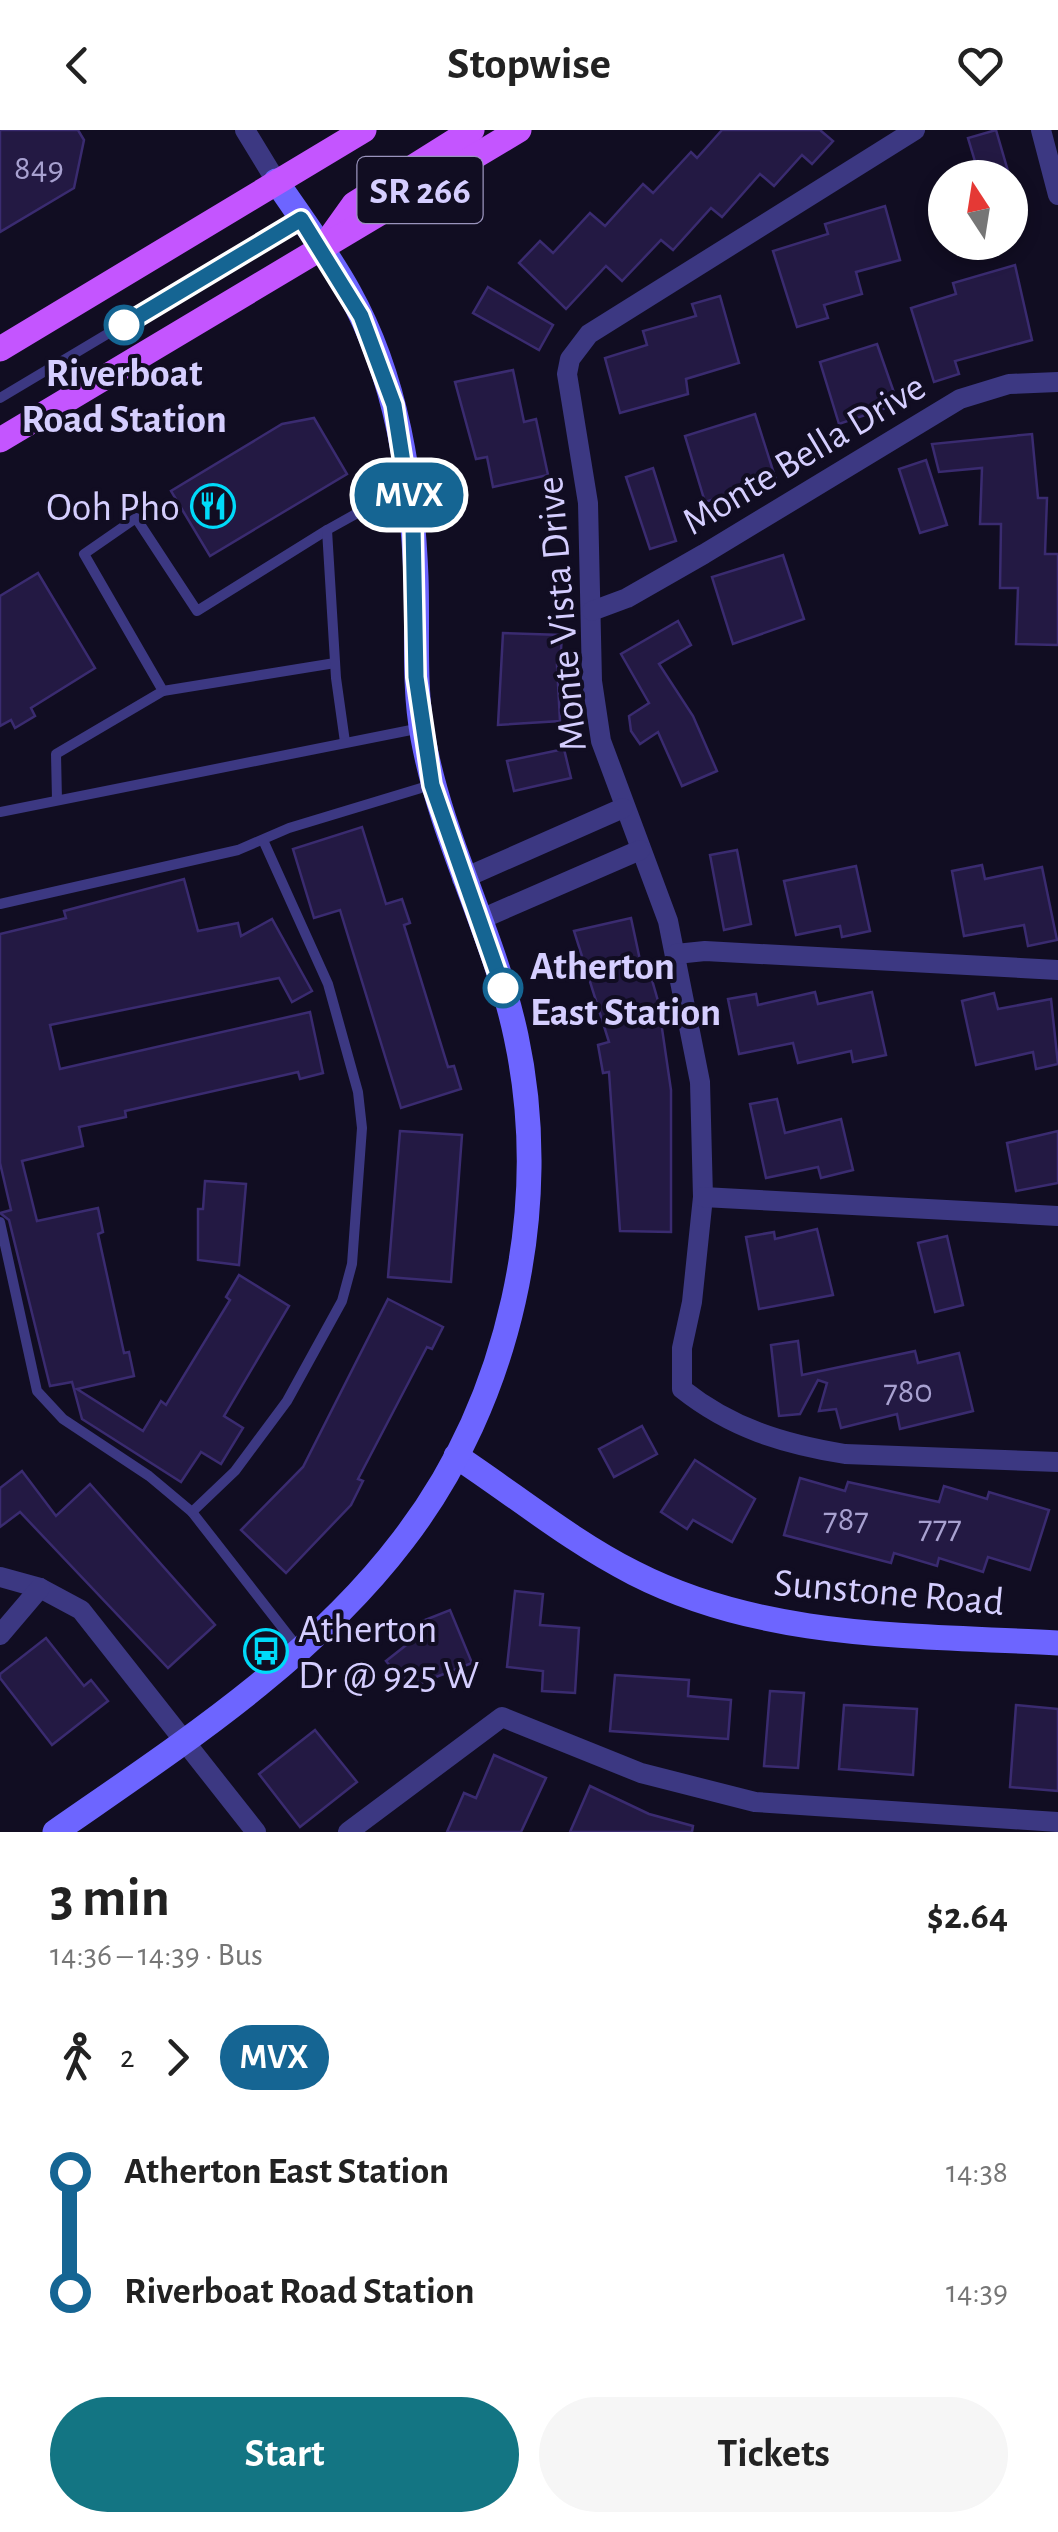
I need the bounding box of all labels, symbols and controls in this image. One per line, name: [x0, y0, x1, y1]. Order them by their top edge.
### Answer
icon: back: [50, 38, 105, 93]
icon: heart: [953, 38, 1008, 93]
text: Stopwise: [447, 42, 611, 87]
house number: 849: [14, 151, 64, 186]
road number: SR 266: [358, 157, 482, 223]
north arrow: [928, 160, 1028, 260]
map controls: [928, 160, 1028, 260]
marker: Riverboat Road Station: [105, 306, 143, 344]
place label: Riverboat Road Station: [21, 354, 227, 440]
street label: Monte Bella Drive: [676, 367, 932, 543]
line badge: MVX: [352, 462, 466, 528]
street label: Monte Vista Drive: [530, 475, 594, 753]
text: MVX: [374, 478, 444, 513]
restaurant icon: Ooh Pho: [190, 483, 236, 529]
place label: Ooh Pho: [46, 488, 180, 528]
place label: Atherton East Station: [530, 947, 721, 1033]
marker: Atherton East Station: [484, 969, 522, 1007]
house number: 780: [883, 1374, 933, 1409]
house number: 787: [823, 1502, 869, 1537]
house number: 777: [918, 1510, 962, 1545]
street label: Sunstone Road: [772, 1563, 1006, 1623]
place label: Atherton Dr @ 925 W: [298, 1610, 479, 1696]
bus stop icon: Atherton Dr @ 925 W: [243, 1628, 289, 1674]
text: 3 min: [50, 1871, 170, 1926]
text: $2.64: [927, 1898, 1008, 1936]
text: 14:36 – 14:39 · Bus: [50, 1939, 263, 1971]
icon: walk: [50, 2030, 105, 2085]
icon: forward: [150, 2030, 205, 2085]
text: MVX: [240, 2040, 309, 2075]
text: 2: [120, 2041, 135, 2073]
text: Atherton East Station: [124, 2153, 449, 2191]
text: 14:38: [946, 2156, 1008, 2188]
text: Riverboat Road Station: [124, 2273, 475, 2311]
text: 14:39: [946, 2276, 1008, 2308]
button: Start: [50, 2397, 519, 2512]
button: Tickets: [539, 2397, 1008, 2512]

